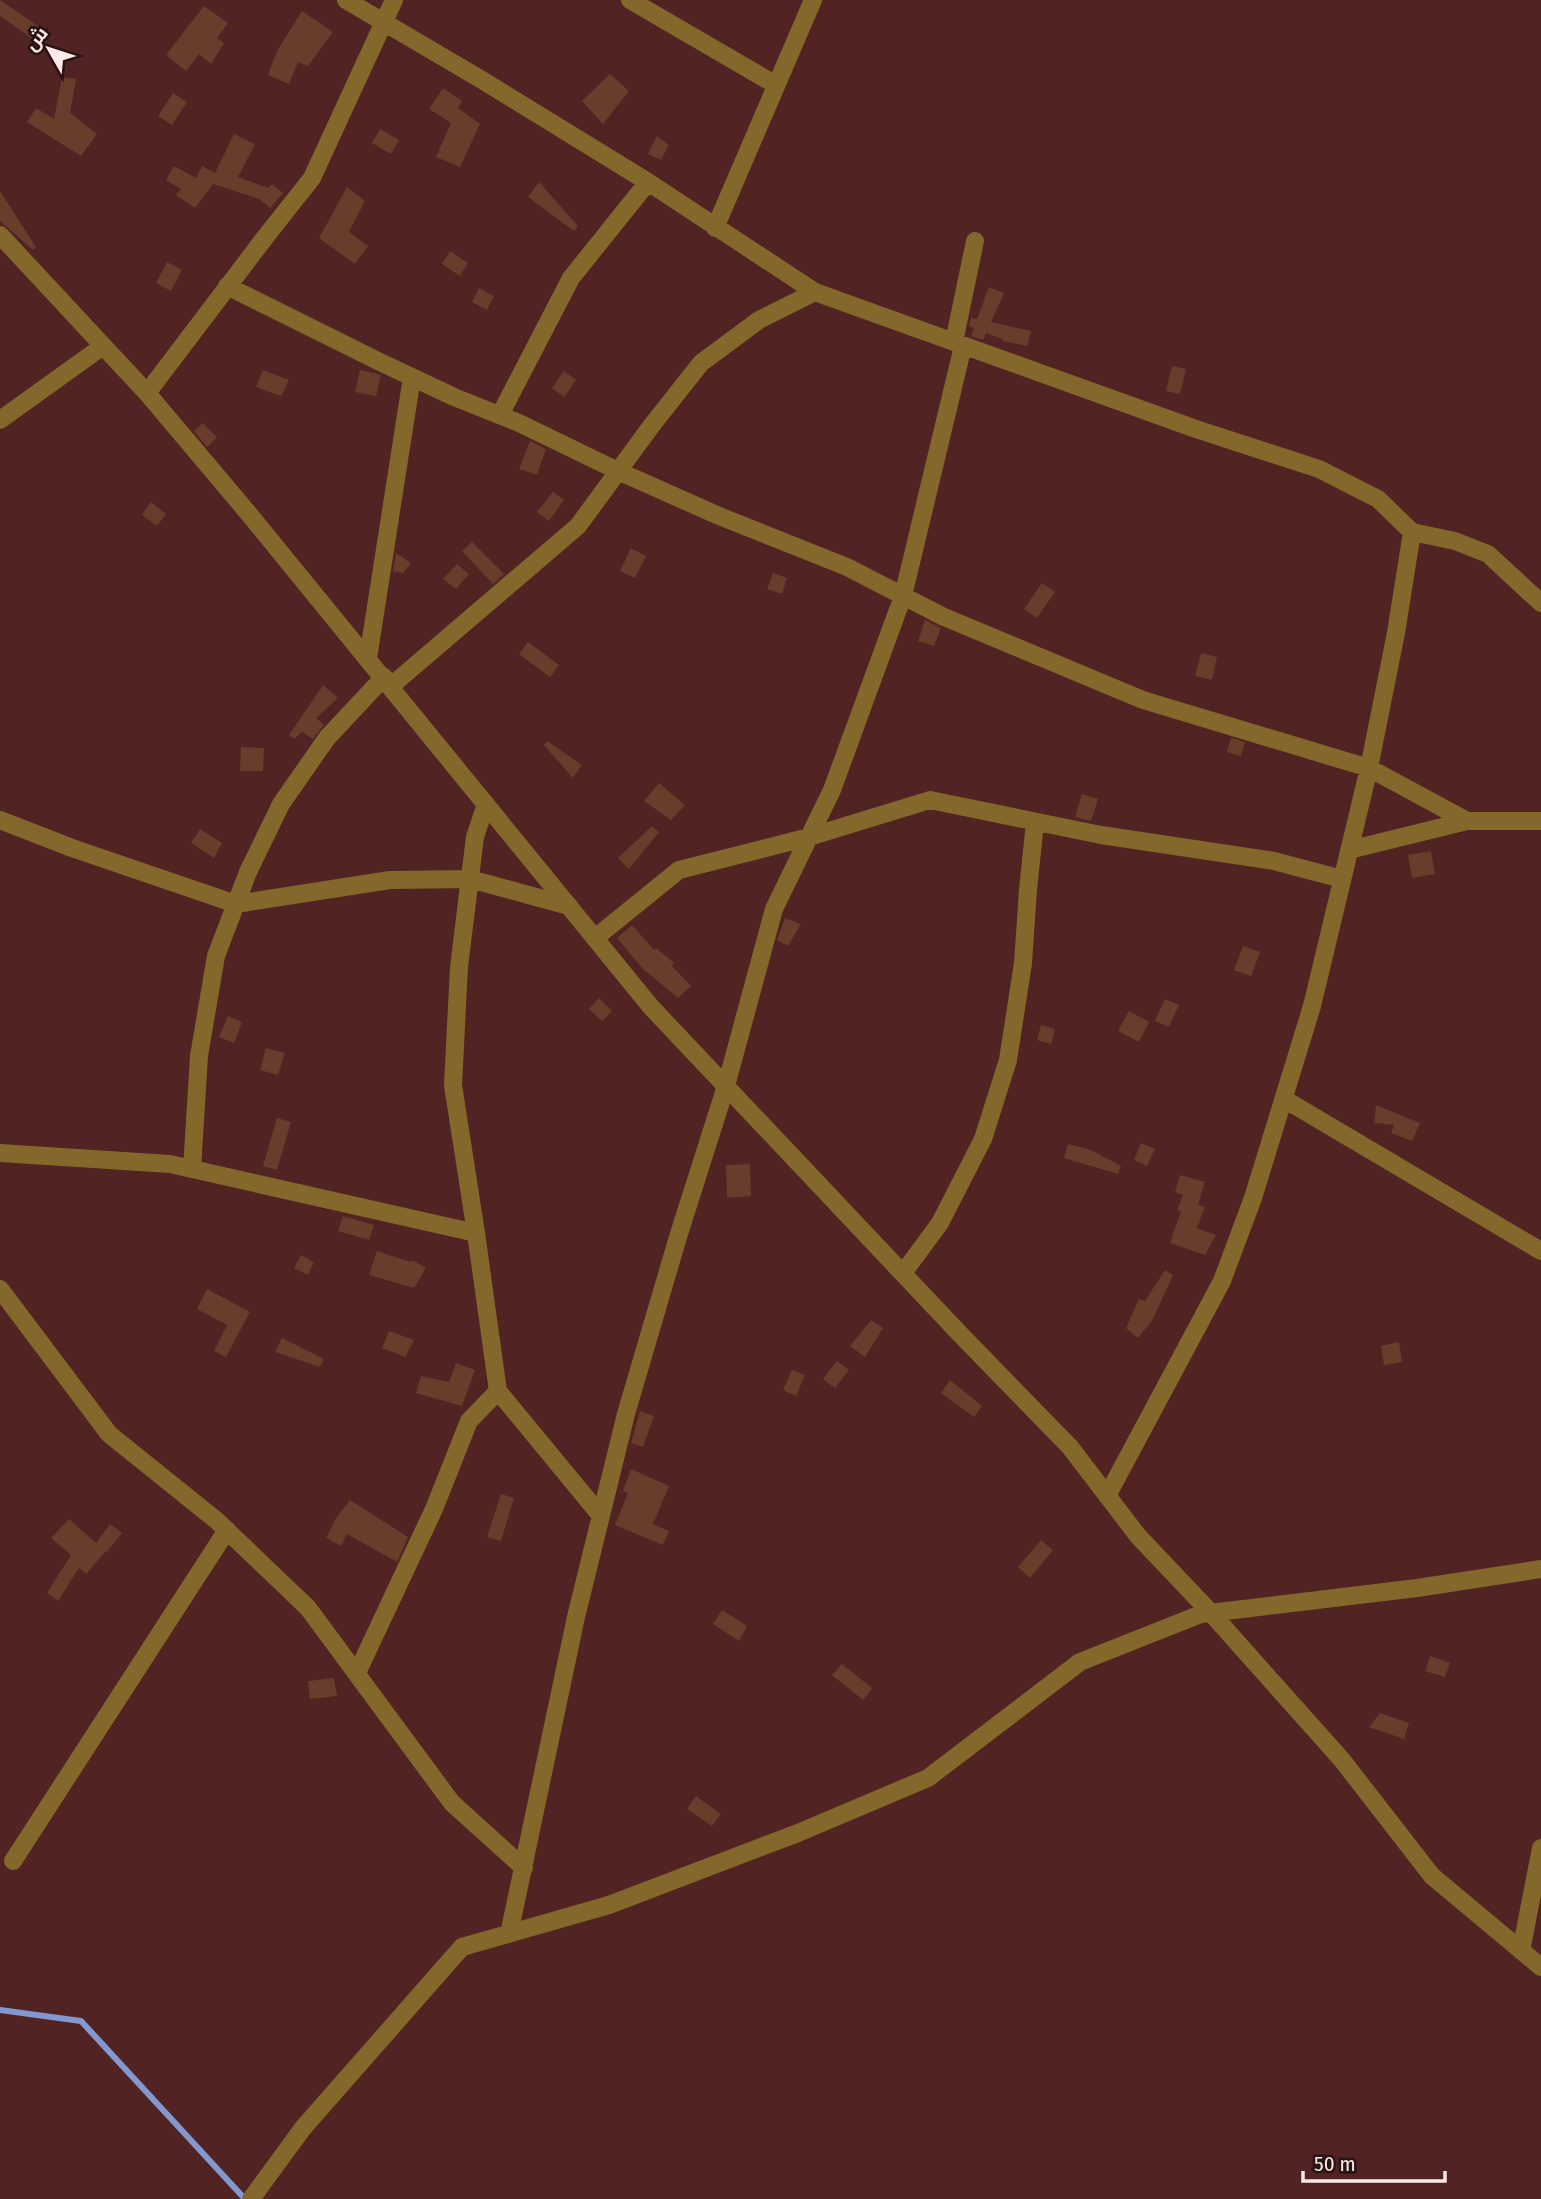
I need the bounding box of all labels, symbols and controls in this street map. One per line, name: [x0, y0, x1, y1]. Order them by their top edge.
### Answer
north arrow: [14, 14, 84, 84]
text: ش: [20, 22, 53, 55]
scale bar: [1303, 2140, 1445, 2184]
text: 50 m: [1314, 2151, 1356, 2177]

